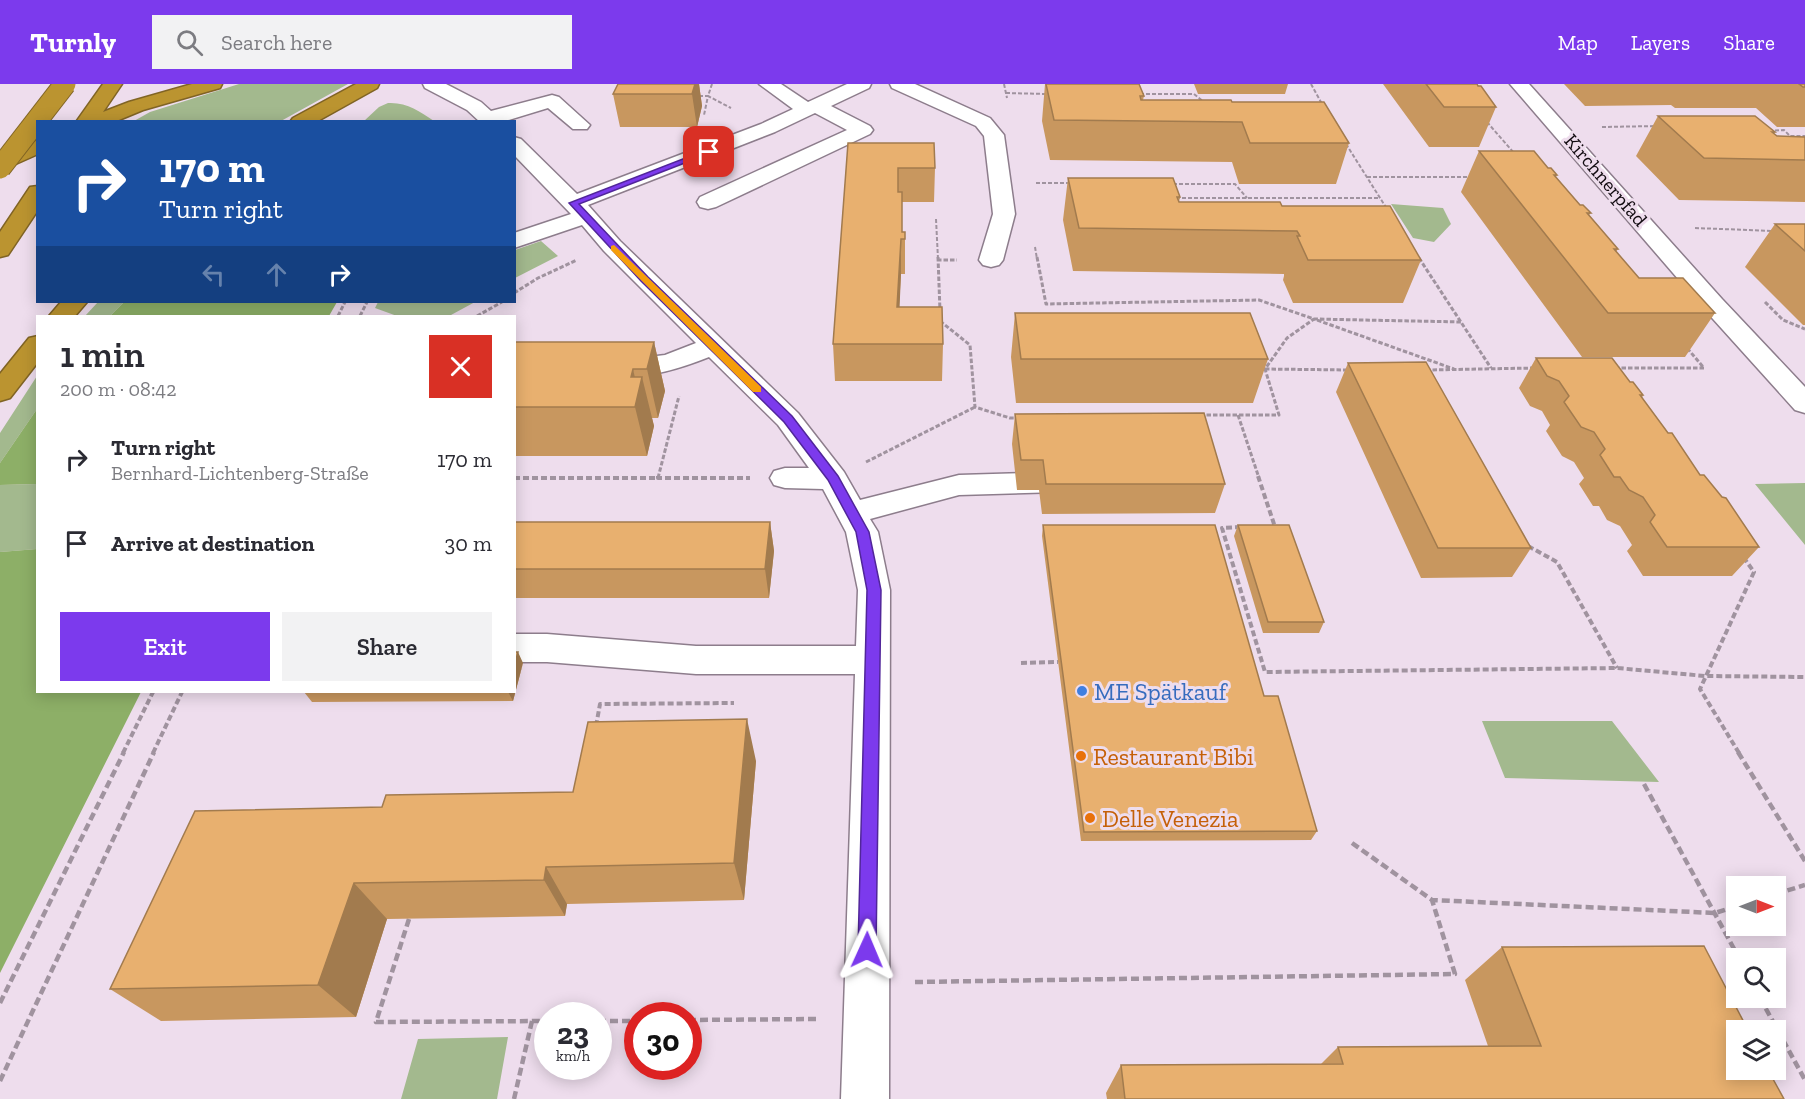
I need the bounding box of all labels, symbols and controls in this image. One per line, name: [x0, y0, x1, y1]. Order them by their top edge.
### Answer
search box: [152, 15, 572, 69]
text: Turnly: [30, 26, 116, 59]
icon: search: [173, 26, 206, 59]
text: Search here: [221, 29, 332, 56]
text: Map: [1558, 30, 1598, 55]
text: Layers: [1631, 30, 1690, 55]
text: Share: [1723, 30, 1775, 55]
pin: [683, 126, 734, 177]
street label: Kirchnerpfad: [1559, 129, 1653, 231]
icon: arrive: [692, 135, 725, 168]
text: 170 m: [159, 142, 265, 193]
icon: right: [60, 144, 138, 222]
text: Turn right: [159, 193, 283, 225]
icon: left: [197, 258, 230, 291]
icon: ahead: [260, 258, 293, 291]
icon: right: [323, 258, 356, 291]
text: 1 min: [60, 333, 145, 376]
button: close: [429, 335, 492, 398]
text: 200 m · 08:42: [60, 377, 176, 401]
text: Turn right: [111, 434, 215, 461]
icon: right: [60, 443, 93, 476]
text: 170 m: [437, 446, 492, 473]
text: Bernhard-Lichtenberg-Straße: [111, 461, 369, 485]
icon: arrive: [60, 527, 93, 560]
text: Arrive at destination: [111, 530, 314, 557]
text: 30 m: [445, 530, 492, 557]
button: Exit: [60, 612, 270, 681]
button: Share: [282, 612, 492, 681]
place label: ME Spätkauf: [1094, 677, 1229, 706]
marker: ME Spätkauf: [1075, 684, 1089, 698]
place label: Restaurant Bibi: [1093, 742, 1254, 771]
marker: Restaurant Bibi: [1074, 749, 1088, 763]
place label: Delle Venezia: [1102, 804, 1239, 833]
marker: Delle Venezia: [1083, 811, 1097, 825]
north arrow: [1726, 876, 1786, 936]
map controls: [1726, 876, 1786, 1080]
position arrow: [835, 918, 899, 982]
button: search: [1726, 948, 1786, 1008]
speed limit sign: 30: [624, 1002, 702, 1080]
text: 23: [557, 1016, 589, 1052]
button: layers: [1726, 1020, 1786, 1080]
text: km/h: [556, 1047, 590, 1065]

